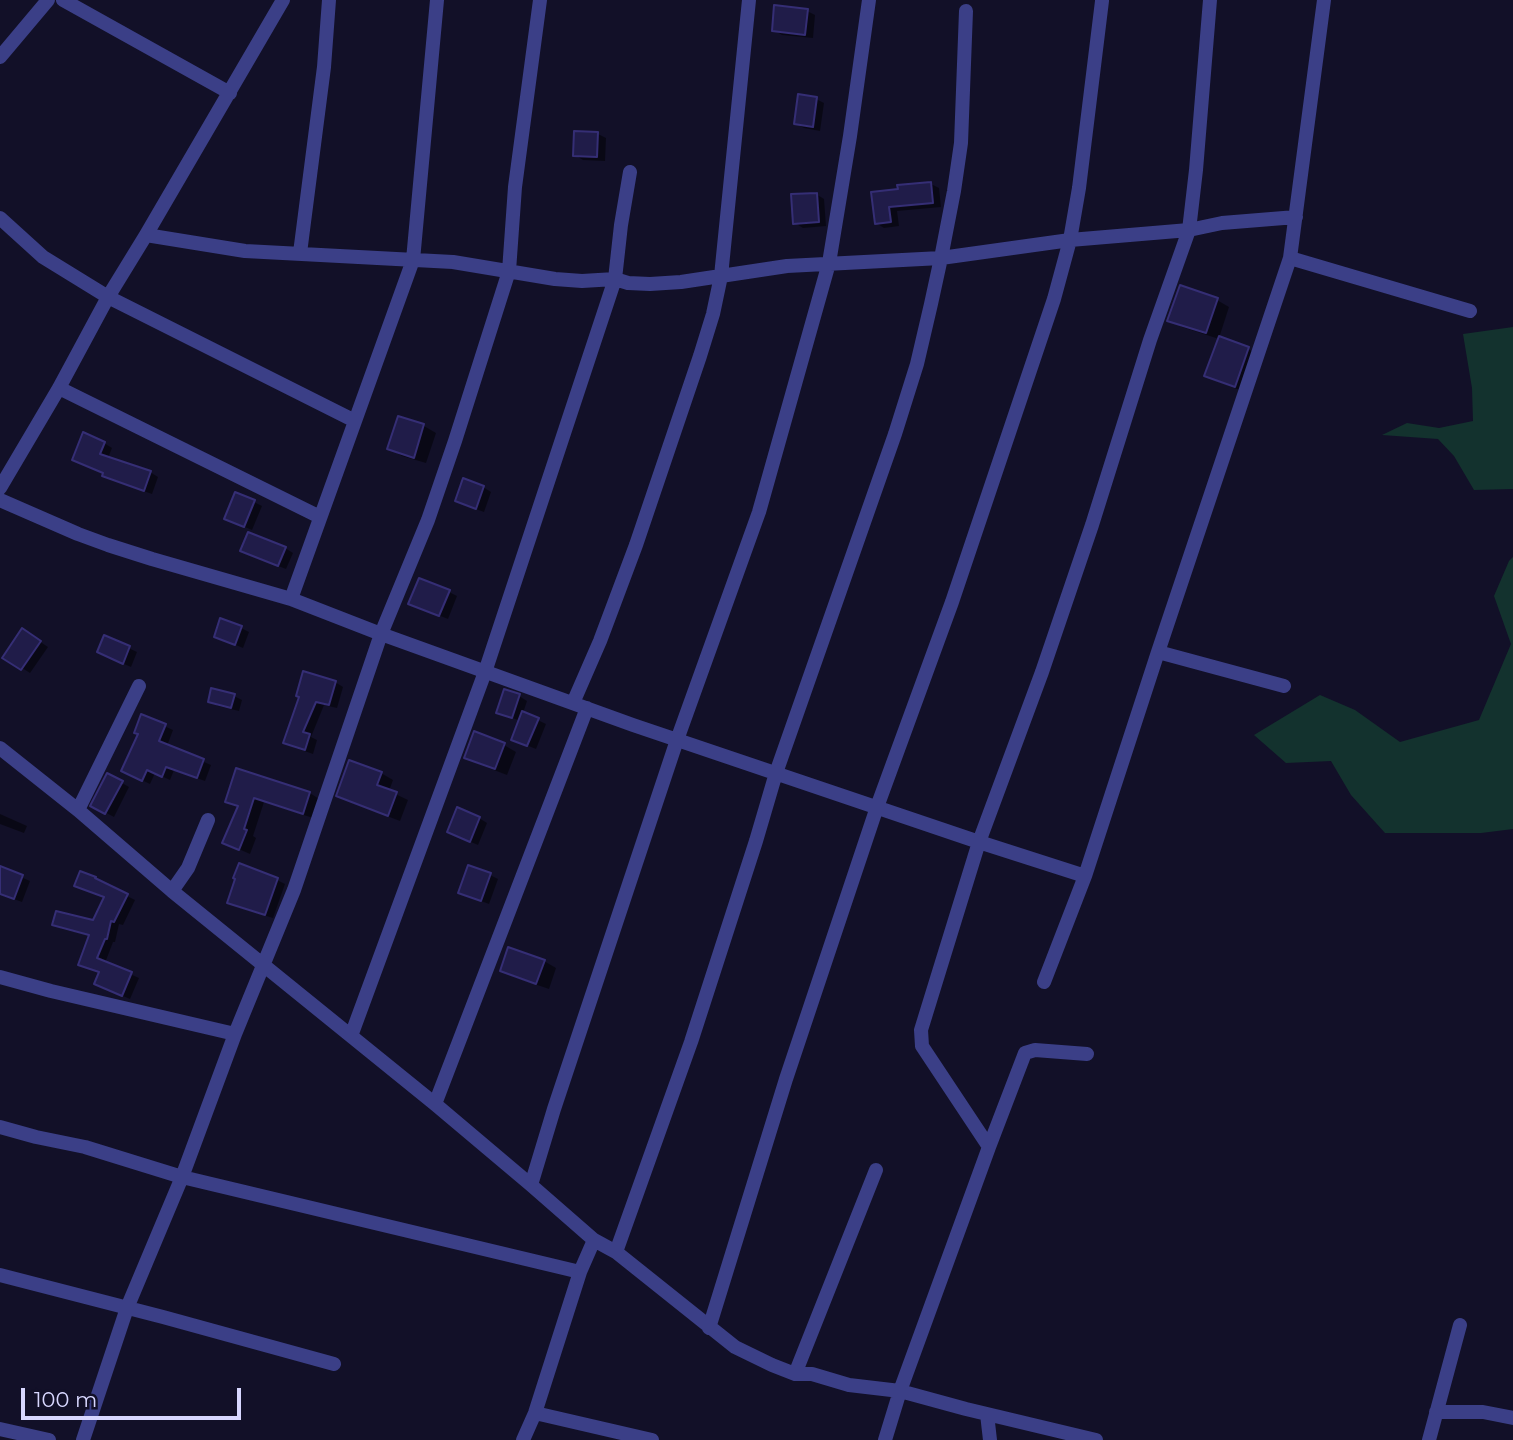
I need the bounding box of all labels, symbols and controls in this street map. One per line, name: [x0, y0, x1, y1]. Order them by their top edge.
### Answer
scale bar: [24, 1374, 245, 1418]
text: 100 m: [34, 1387, 97, 1412]

